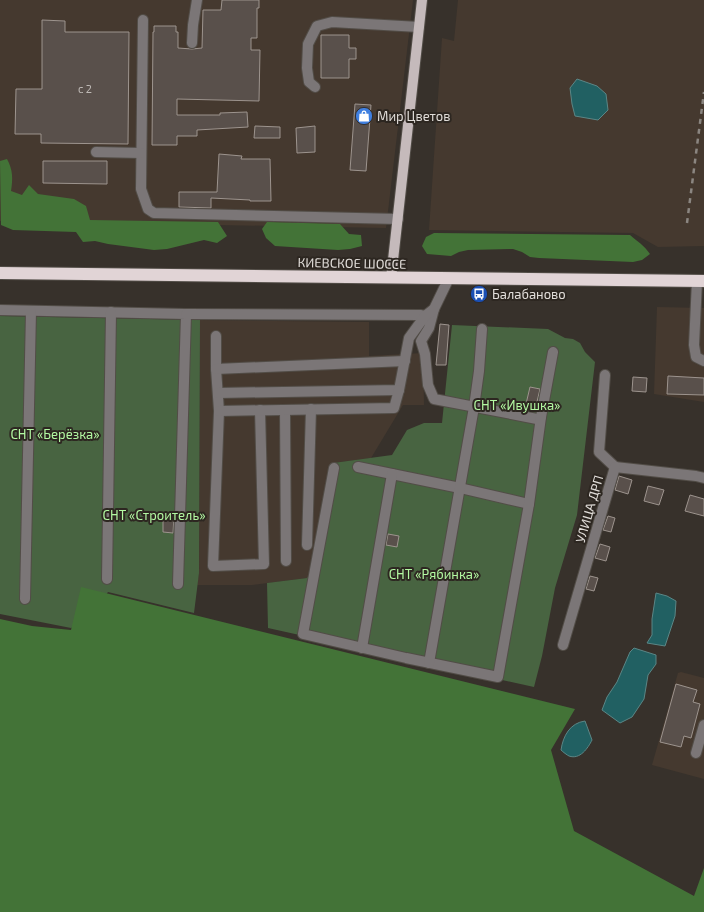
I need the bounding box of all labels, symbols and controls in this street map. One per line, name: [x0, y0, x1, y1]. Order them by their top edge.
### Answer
house number: с 2: [78, 82, 92, 95]
shop icon: Мир Цветов: [354, 106, 374, 126]
place label: Мир Цветов: [377, 108, 450, 124]
street label: КИЕВСКОЕ ШОССЕ: [297, 254, 407, 272]
bus stop icon: Балабаново: [469, 284, 489, 304]
place label: Балабаново: [492, 286, 566, 302]
park label: СНТ «Ивушка»: [474, 397, 560, 413]
park label: СНТ «Берёзка»: [10, 426, 100, 442]
street label: УЛИЦА ДРП: [572, 473, 606, 545]
park label: СНТ «Строитель»: [103, 507, 205, 523]
park label: СНТ «Рябинка»: [389, 566, 479, 582]

